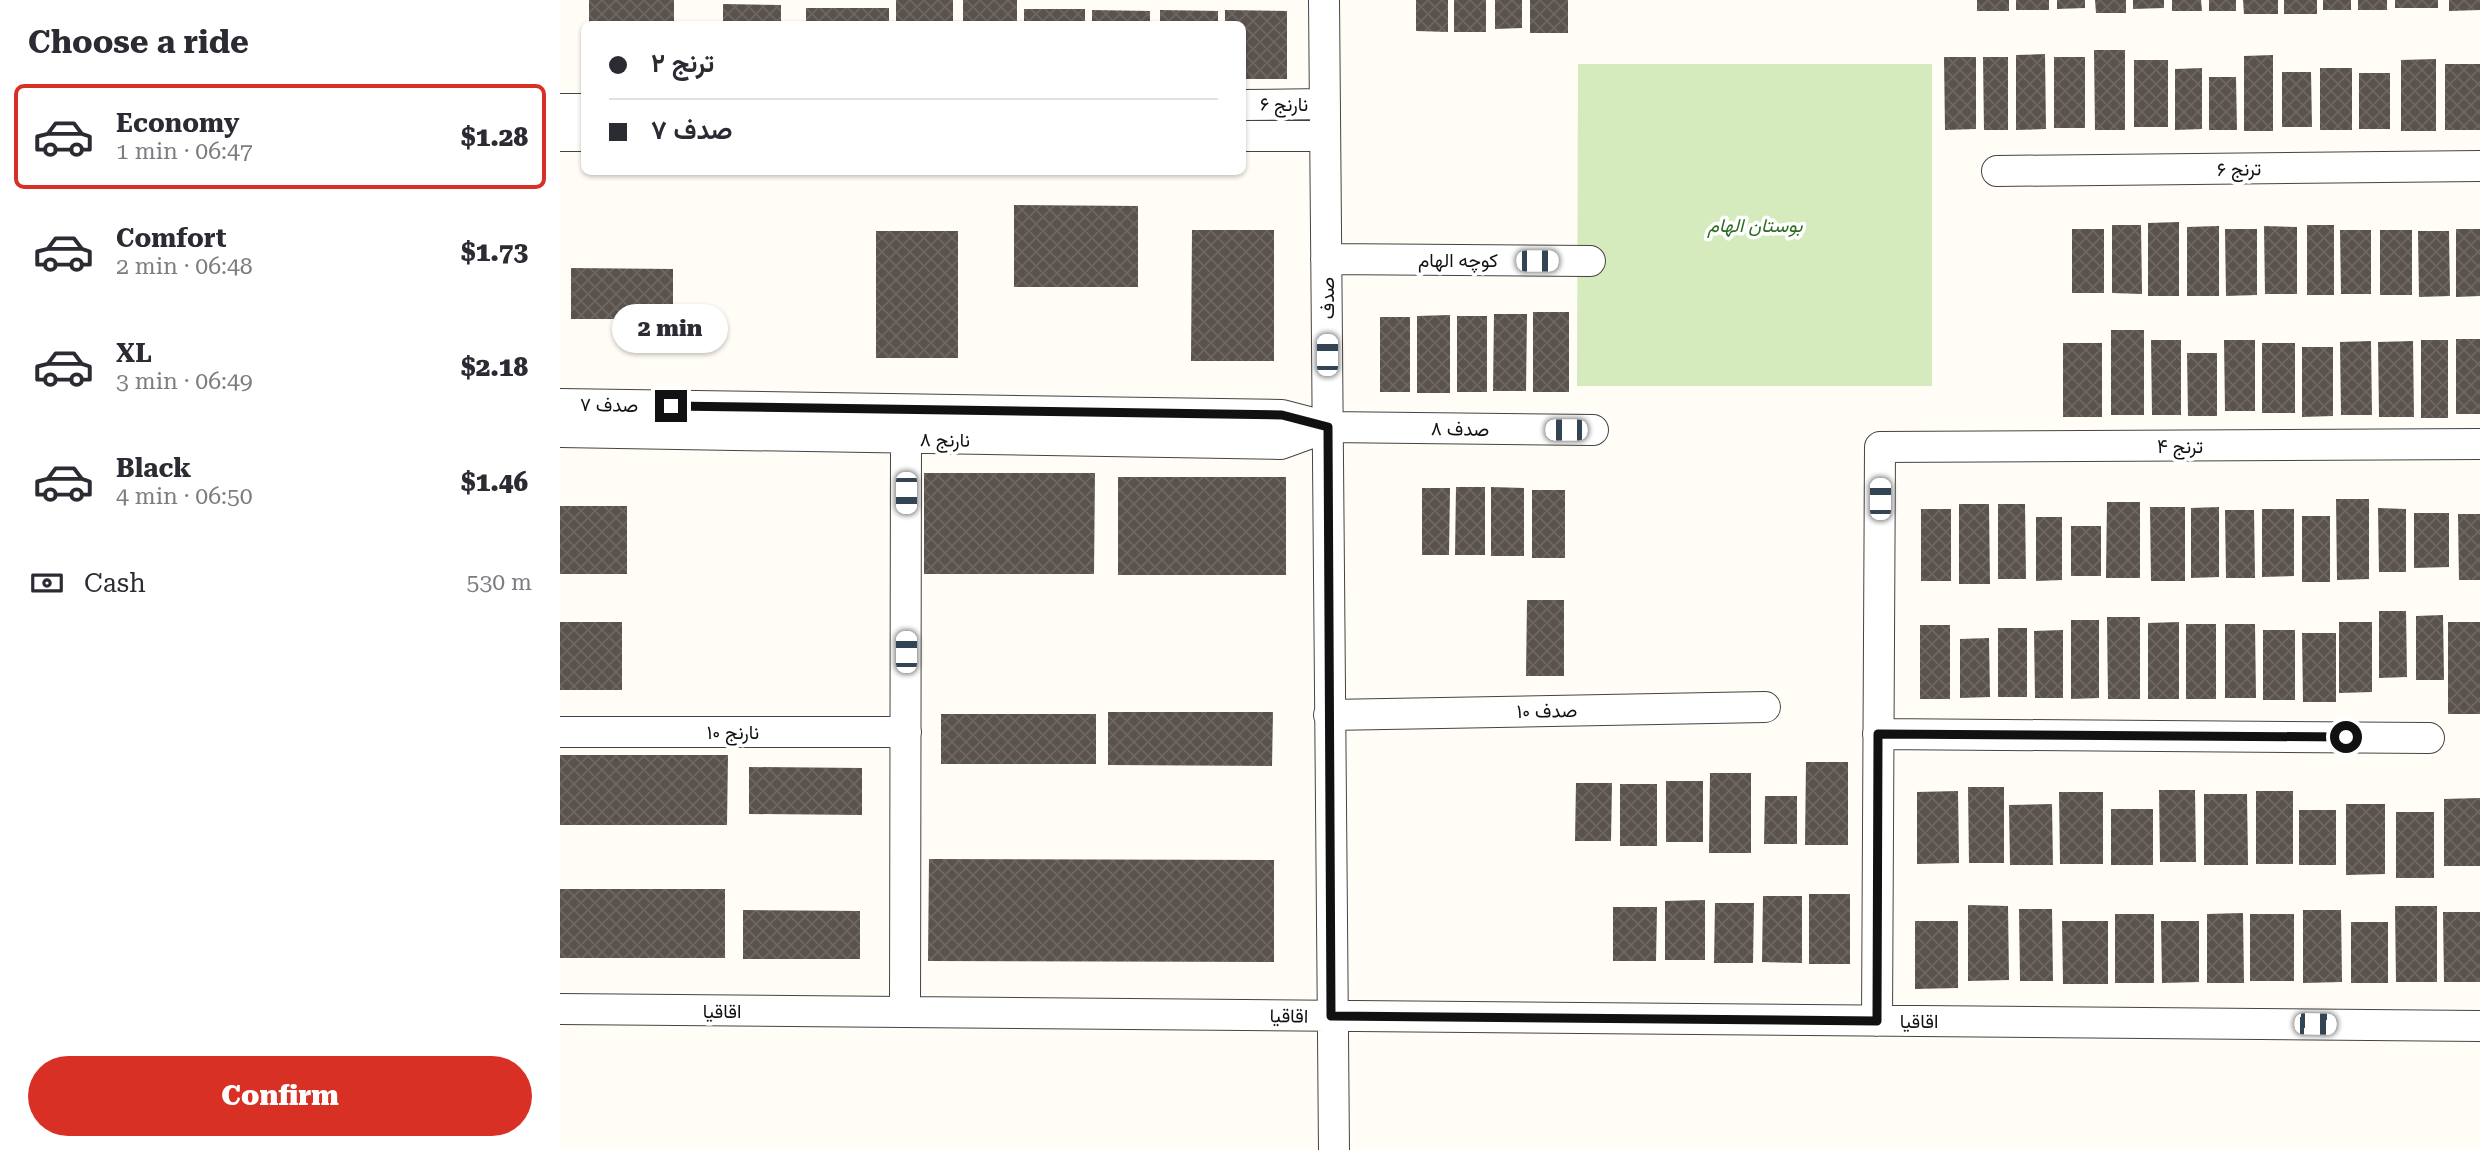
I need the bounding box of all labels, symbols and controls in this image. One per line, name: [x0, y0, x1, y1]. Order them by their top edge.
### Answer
text: Choose a ride: [28, 23, 249, 61]
text: ترنج ۲: [651, 48, 714, 78]
street label: نارنج ۶: [1260, 93, 1308, 118]
icon: car: [32, 105, 95, 168]
text: Economy: [116, 108, 239, 138]
text: صدف ۷: [651, 115, 733, 145]
text: $1.28: [461, 122, 528, 152]
text: 1 min · 06:47: [116, 138, 253, 165]
street label: ترنج ۶: [2217, 157, 2262, 183]
park label: بوستان الهام: [1707, 214, 1804, 238]
icon: car: [32, 220, 95, 283]
text: Comfort: [116, 223, 226, 253]
text: $1.73: [461, 237, 528, 267]
street label: کوچه الهام: [1418, 249, 1498, 274]
car: [1517, 251, 1559, 272]
text: 2 min · 06:48: [116, 253, 253, 280]
street label: صدف: [1316, 277, 1339, 319]
callout: 2 min: [613, 304, 729, 354]
text: 2 min: [638, 315, 702, 342]
car: [1317, 334, 1338, 376]
icon: car: [32, 335, 95, 398]
text: XL: [116, 338, 152, 368]
text: $2.18: [461, 352, 528, 382]
text: 3 min · 06:49: [116, 368, 253, 395]
route end: [655, 390, 687, 422]
street label: صدف ۷: [580, 393, 638, 417]
street label: صدف ۸: [1431, 417, 1489, 441]
car: [1546, 420, 1588, 441]
street label: نارنج ۸: [920, 428, 970, 454]
street label: ترنج ۴: [2157, 435, 2203, 460]
icon: car: [32, 450, 95, 513]
text: Black: [116, 453, 191, 483]
text: $1.46: [461, 467, 528, 497]
car: [896, 472, 917, 514]
car: [1870, 478, 1891, 520]
text: 4 min · 06:50: [116, 483, 253, 510]
icon: cash: [28, 564, 66, 602]
text: Cash: [84, 568, 146, 598]
text: 530 m: [467, 569, 532, 596]
car: [896, 631, 917, 673]
street label: صدف ۱۰: [1516, 699, 1578, 723]
street label: نارنج ۱۰: [707, 721, 759, 746]
route start: [2330, 721, 2362, 753]
street label: اقاقیا: [703, 1000, 741, 1023]
street label: اقاقیا: [1269, 1004, 1309, 1028]
street label: اقاقیا: [1900, 1010, 1938, 1033]
car: [2294, 1013, 2337, 1035]
button: Confirm: [28, 1056, 532, 1136]

